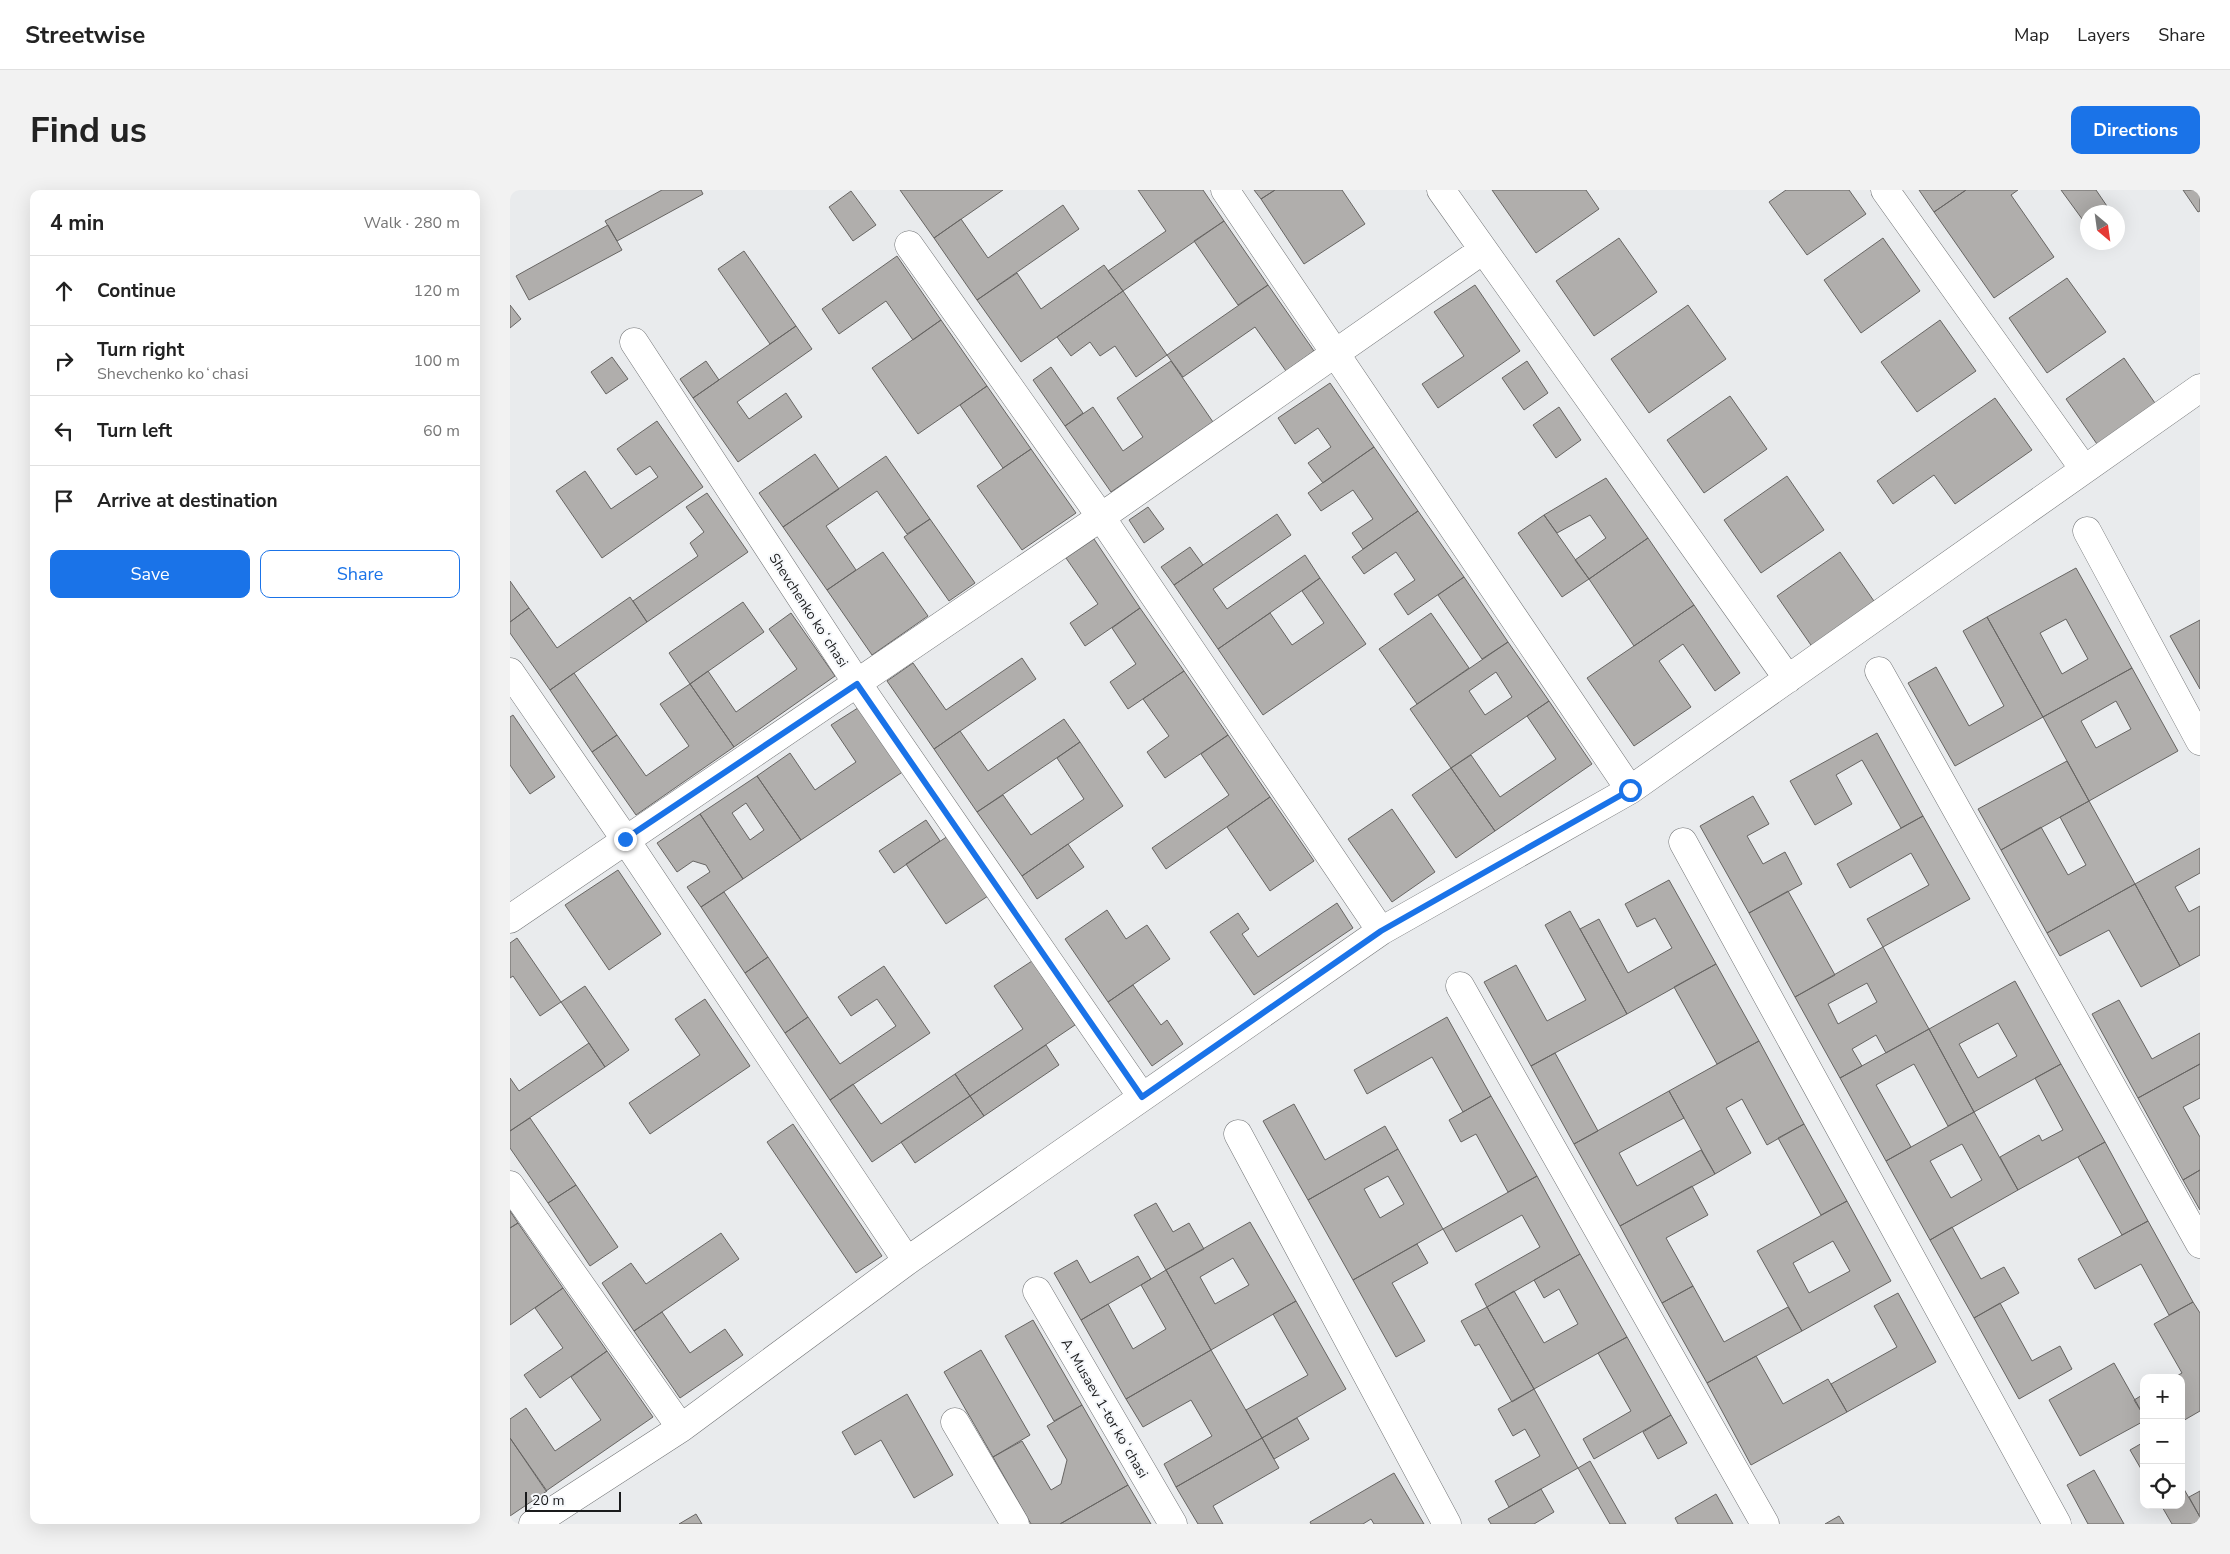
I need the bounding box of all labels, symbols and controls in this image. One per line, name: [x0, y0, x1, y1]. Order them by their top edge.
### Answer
text: Streetwise: [25, 19, 145, 51]
text: Map: [2014, 23, 2049, 47]
text: Layers: [2077, 23, 2130, 47]
text: Share: [2158, 23, 2205, 47]
button: Directions: [2071, 106, 2200, 154]
text: Find us: [30, 107, 147, 154]
north arrow: [2080, 205, 2125, 250]
text: 4 min: [50, 209, 104, 237]
text: Walk · 280 m: [364, 212, 460, 234]
icon: ahead: [50, 277, 78, 305]
text: Continue: [97, 278, 176, 304]
text: 120 m: [413, 280, 460, 302]
text: Turn right: [97, 337, 184, 363]
icon: right: [50, 347, 78, 375]
text: 100 m: [413, 350, 460, 372]
text: Shevchenko koʻchasi: [97, 363, 248, 385]
icon: left: [50, 417, 78, 445]
text: Turn left: [97, 418, 172, 444]
text: 60 m: [423, 420, 460, 442]
icon: arrive: [50, 487, 78, 515]
text: Arrive at destination: [97, 488, 278, 514]
button: Save: [50, 550, 250, 598]
button: Share: [260, 550, 460, 598]
street label: Shevchenko koʻchasi: [765, 550, 853, 671]
route start: [1619, 779, 1642, 802]
route end: [614, 828, 637, 851]
street label: A. Musaev 1-tor koʻchasi: [1057, 1335, 1152, 1482]
map controls: [2140, 1374, 2185, 1509]
button: +: [2140, 1374, 2185, 1419]
button: −: [2140, 1419, 2185, 1464]
button: locate: [2140, 1464, 2185, 1509]
scale bar: [525, 1489, 621, 1512]
text: 20 m: [532, 1491, 564, 1510]

